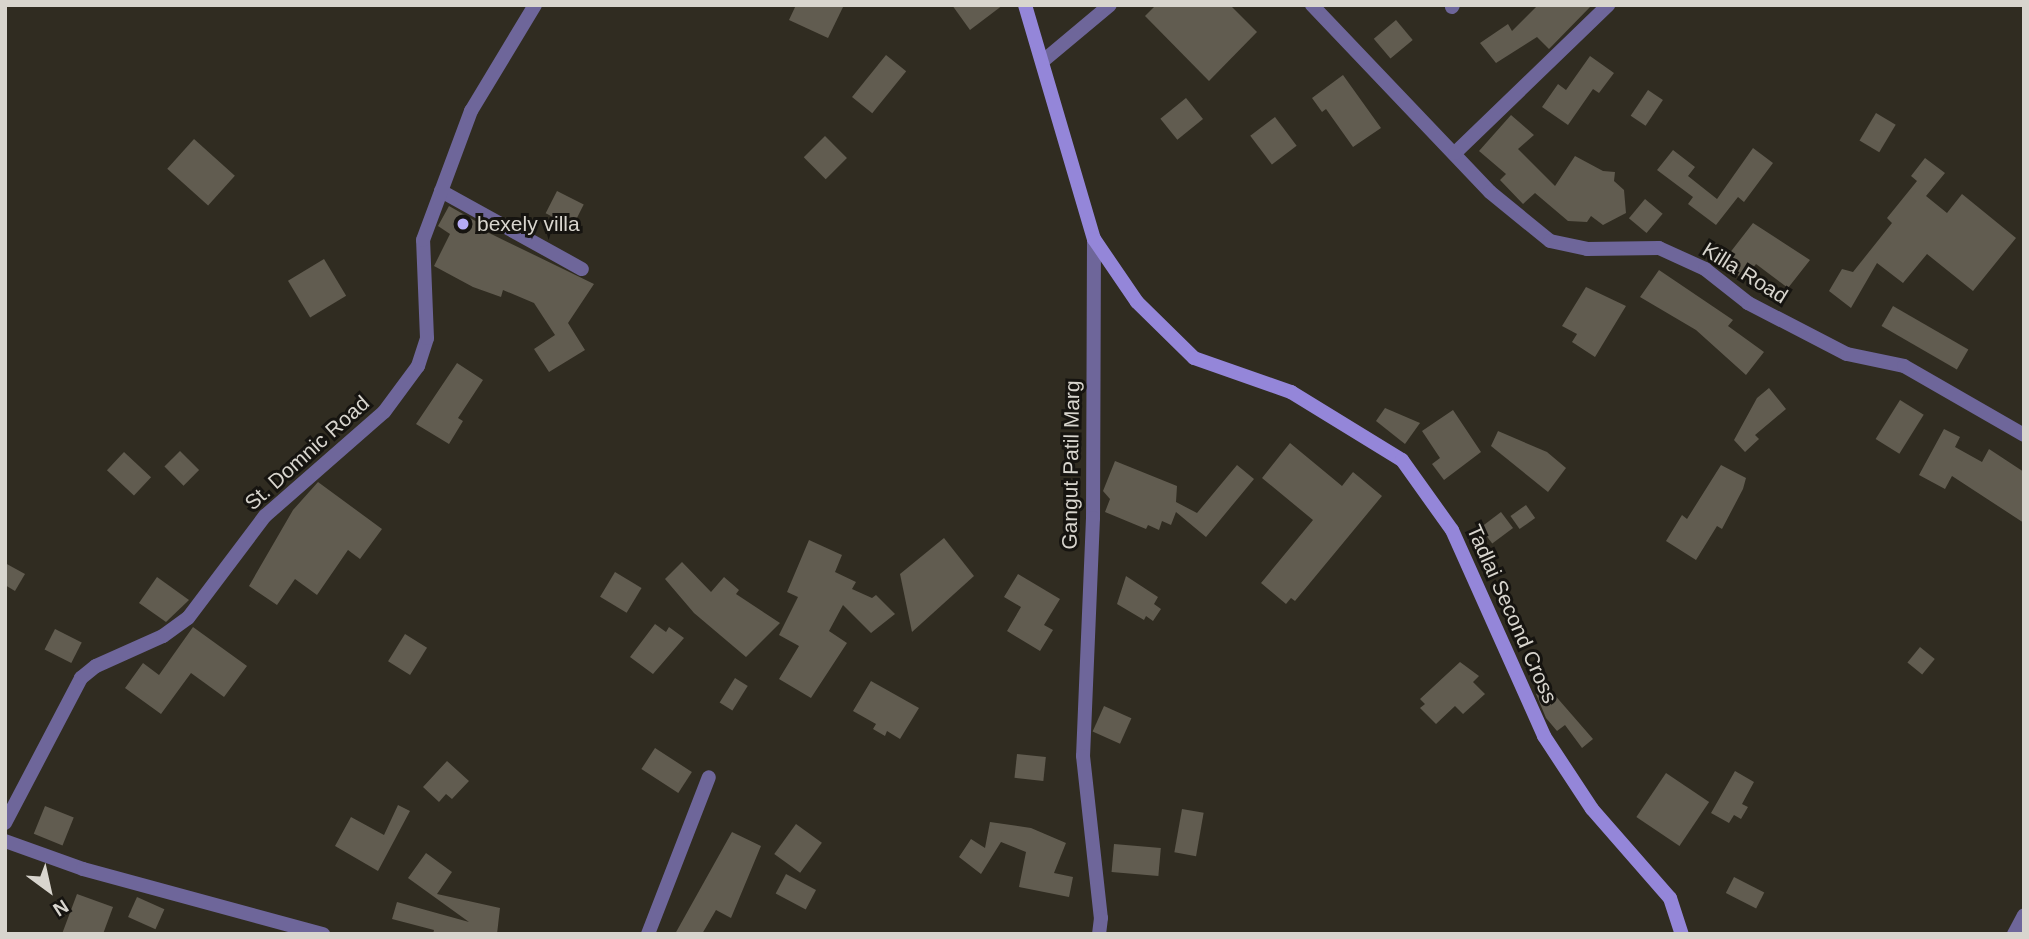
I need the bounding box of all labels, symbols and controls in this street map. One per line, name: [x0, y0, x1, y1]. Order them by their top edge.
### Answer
place label: bexely villa: [477, 211, 580, 237]
marker: bexely villa: [455, 216, 471, 232]
street label: Killa Road: [1698, 237, 1792, 309]
street label: Gangut Patil Marg: [1057, 380, 1085, 550]
street label: St. Domnic Road: [240, 391, 374, 515]
street label: Tadlai Second Cross: [1461, 521, 1563, 707]
north arrow: [14, 855, 84, 925]
text: N: [49, 895, 72, 921]

